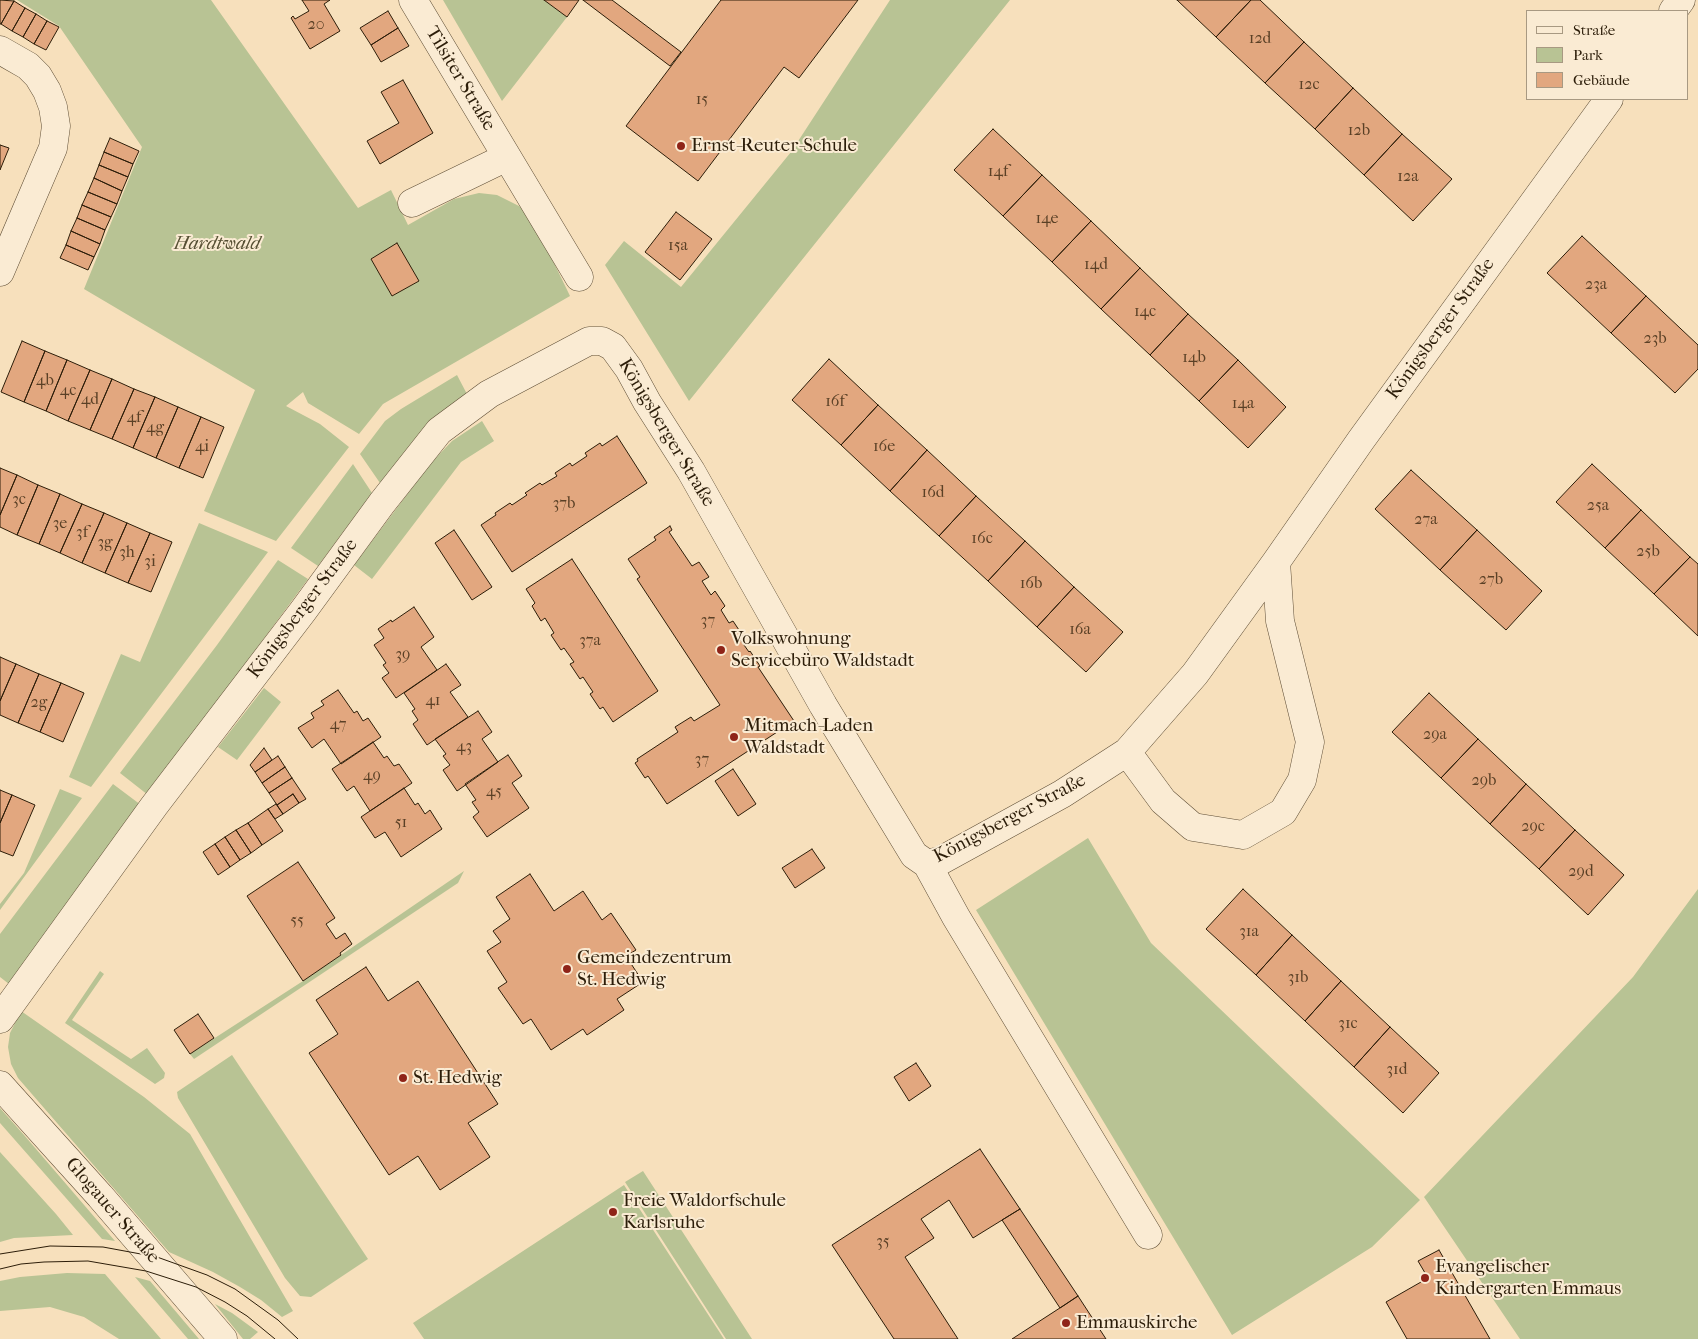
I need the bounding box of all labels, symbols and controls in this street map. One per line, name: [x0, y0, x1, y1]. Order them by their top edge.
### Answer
legend: [1526, 10, 1688, 100]
house number: 20: [307, 15, 325, 35]
text: Straße: [1573, 21, 1615, 39]
street label: Tilsiter Straße: [420, 23, 500, 135]
house number: 12d: [1249, 29, 1271, 49]
text: Park: [1573, 46, 1603, 64]
text: Gebäude: [1573, 71, 1630, 89]
house number: 12c: [1299, 75, 1319, 95]
house number: 15: [696, 90, 708, 110]
house number: 12b: [1348, 121, 1370, 141]
place label: Ernst-Reuter-Schule: [691, 135, 857, 157]
marker: Ernst-Reuter-Schule: [675, 140, 687, 152]
house number: 14f: [988, 162, 1008, 182]
house number: 12a: [1397, 167, 1419, 187]
house number: 14e: [1035, 209, 1059, 229]
park label: Hardtwald: [174, 233, 260, 255]
house number: 15a: [668, 236, 688, 256]
street label: Königsberger Straße: [1382, 254, 1500, 404]
house number: 14d: [1084, 255, 1108, 275]
house number: 23a: [1585, 275, 1607, 295]
house number: 14c: [1134, 302, 1156, 322]
house number: 23b: [1643, 329, 1667, 349]
house number: 14b: [1182, 348, 1206, 368]
street label: Königsberger Straße: [613, 355, 719, 511]
house number: 4b: [36, 371, 54, 391]
house number: 4c: [60, 381, 76, 401]
house number: 4d: [81, 390, 99, 410]
house number: 16f: [825, 392, 845, 412]
house number: 14a: [1232, 394, 1254, 414]
house number: 4f: [127, 408, 141, 428]
house number: 4g: [146, 418, 164, 438]
house number: 4i: [195, 437, 209, 457]
house number: 16e: [873, 437, 895, 457]
house number: 16d: [921, 483, 945, 503]
house number: 3c: [12, 490, 26, 510]
house number: 37b: [553, 494, 575, 514]
house number: 25a: [1587, 496, 1609, 516]
house number: 27a: [1414, 510, 1438, 530]
house number: 3e: [53, 514, 67, 534]
house number: 3f: [76, 523, 88, 543]
house number: 16c: [971, 529, 993, 549]
house number: 3g: [97, 533, 113, 553]
street label: Königsberger Straße: [243, 535, 363, 683]
house number: 25b: [1636, 542, 1660, 562]
house number: 3h: [119, 543, 135, 563]
house number: 3i: [144, 552, 156, 572]
house number: 27b: [1479, 570, 1503, 590]
house number: 16b: [1020, 574, 1042, 594]
house number: 37: [701, 611, 715, 631]
house number: 16a: [1069, 620, 1091, 640]
place label: Volkswohnung Servicebüro Waldstadt: [731, 628, 915, 672]
house number: 37a: [579, 631, 601, 651]
marker: Volkswohnung Servicebüro Waldstadt: [715, 644, 727, 656]
house number: 39: [396, 645, 410, 665]
house number: 41: [425, 691, 441, 711]
house number: 2g: [31, 693, 47, 713]
house number: 47: [330, 715, 346, 735]
place label: Mitmach-Laden Waldstadt: [744, 715, 873, 759]
house number: 29a: [1423, 725, 1447, 745]
marker: Mitmach-Laden Waldstadt: [728, 731, 740, 743]
house number: 43: [456, 737, 472, 757]
house number: 37: [695, 750, 709, 770]
house number: 49: [363, 766, 381, 786]
street label: Königsberger Straße: [930, 769, 1090, 869]
house number: 29b: [1472, 771, 1496, 791]
house number: 45: [486, 782, 502, 802]
house number: 51: [395, 813, 407, 833]
house number: 29c: [1521, 817, 1545, 837]
house number: 29d: [1568, 862, 1594, 882]
house number: 55: [290, 911, 304, 931]
house number: 31a: [1239, 922, 1259, 942]
place label: Gemeindezentrum St. Hedwig: [577, 947, 731, 991]
marker: Gemeindezentrum St. Hedwig: [561, 963, 573, 975]
house number: 31b: [1288, 968, 1308, 988]
house number: 31c: [1338, 1014, 1358, 1034]
house number: 31d: [1387, 1060, 1407, 1080]
place label: St. Hedwig: [413, 1067, 502, 1089]
marker: St. Hedwig: [397, 1072, 409, 1084]
street label: Glogauer Straße: [60, 1153, 164, 1269]
place label: Freie Waldorfschule Karlsruhe: [623, 1190, 786, 1234]
marker: Freie Waldorfschule Karlsruhe: [607, 1206, 619, 1218]
house number: 35: [876, 1232, 890, 1252]
place label: Evangelischer Kindergarten Emmaus: [1435, 1256, 1621, 1300]
marker: Evangelischer Kindergarten Emmaus: [1419, 1272, 1431, 1284]
place label: Emmauskirche: [1076, 1312, 1197, 1334]
marker: Emmauskirche: [1060, 1317, 1072, 1329]

